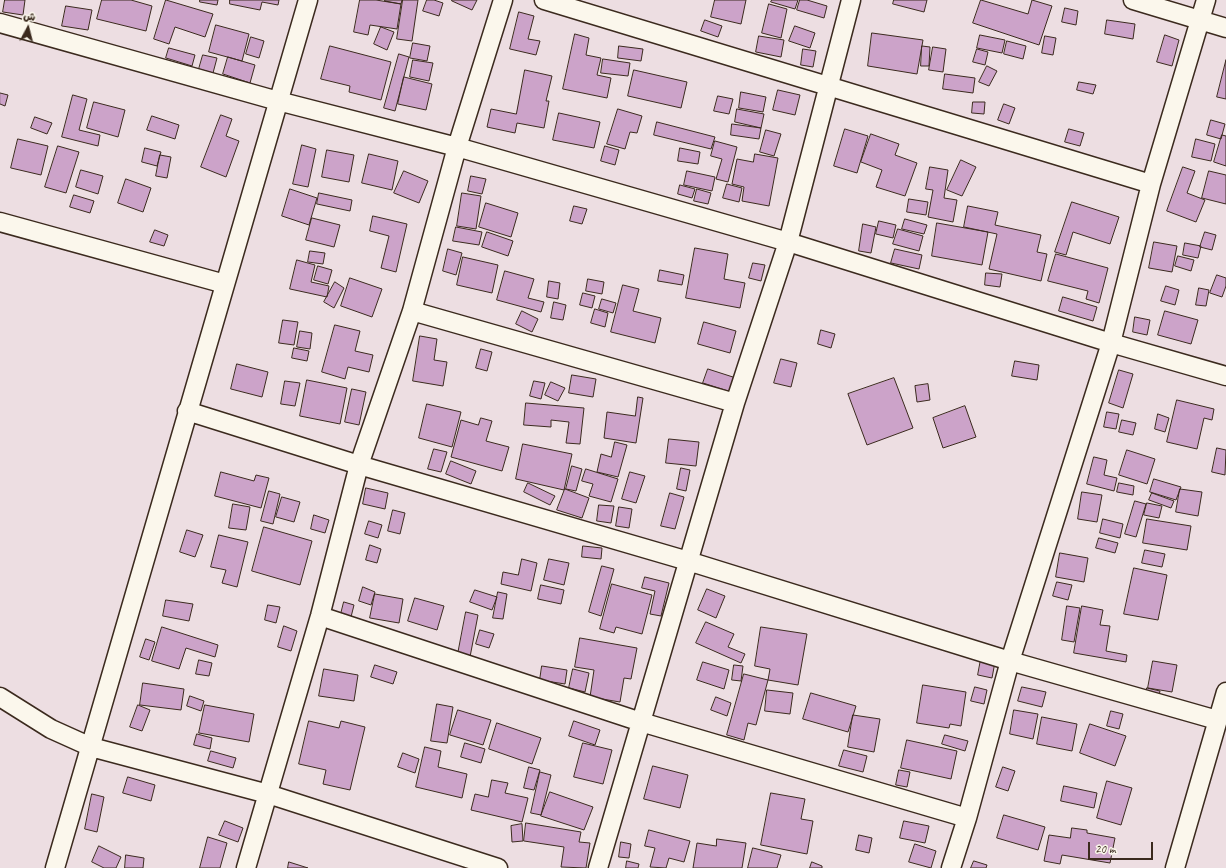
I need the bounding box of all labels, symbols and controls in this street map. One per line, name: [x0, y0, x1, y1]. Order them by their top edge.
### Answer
north arrow: [8, 8, 48, 48]
text: ش: [23, 8, 36, 24]
scale bar: [1090, 834, 1155, 860]
text: 20 m: [1095, 841, 1115, 857]

